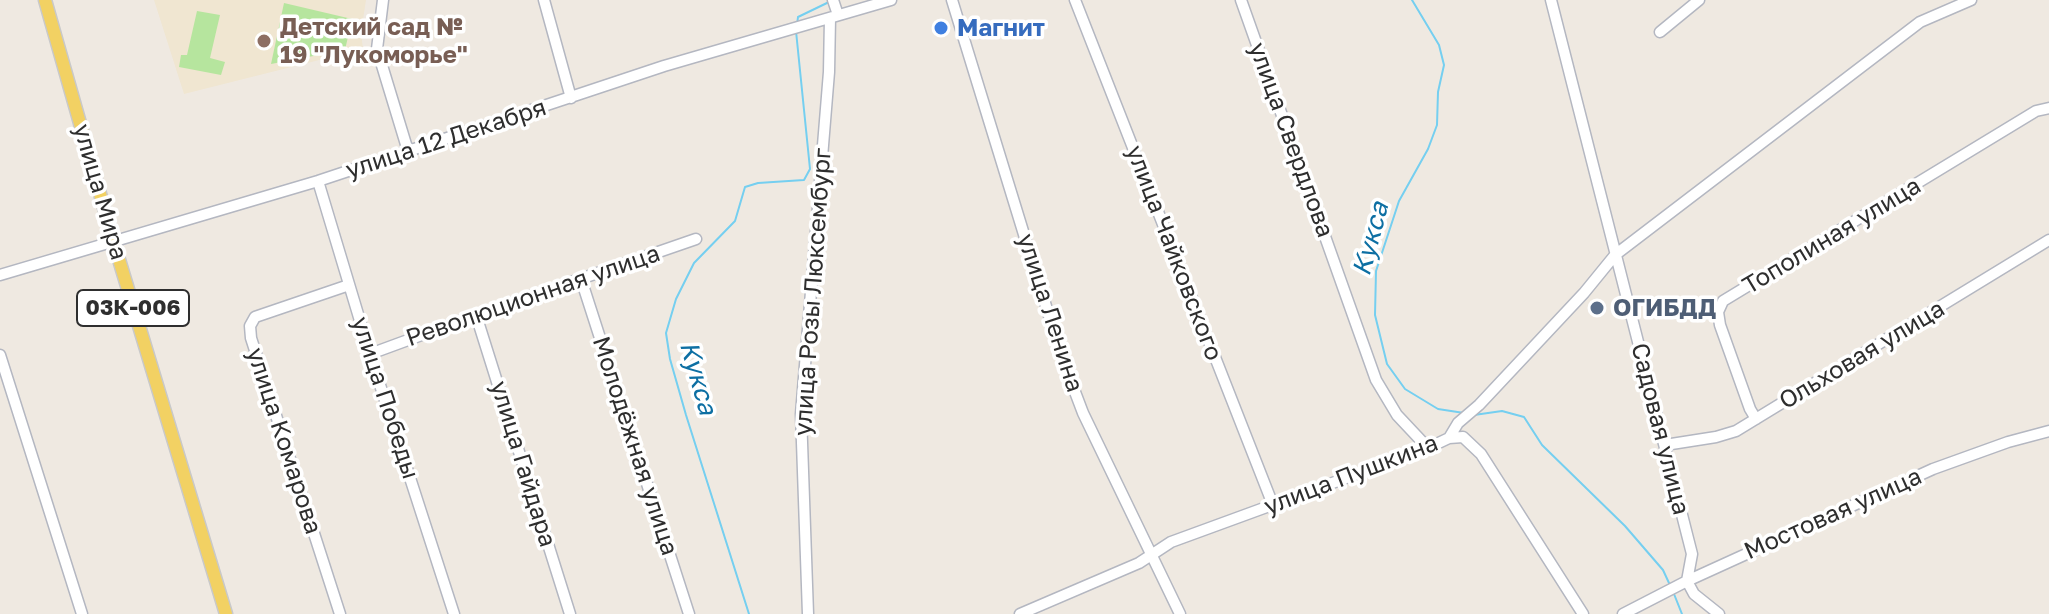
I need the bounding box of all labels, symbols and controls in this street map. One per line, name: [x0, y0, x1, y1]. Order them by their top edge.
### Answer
place label: Детский сад № 19 "Лукоморье": [280, 13, 468, 69]
place label: Магнит: [957, 14, 1045, 42]
marker: Магнит: [932, 19, 950, 37]
marker: Детский сад № 19 "Лукоморье": [255, 32, 273, 50]
street label: улица Свердлова: [1242, 39, 1340, 241]
street label: улица 12 Декабря: [342, 93, 550, 185]
street label: улица Мира: [67, 121, 133, 263]
street label: улица Чайковского: [1120, 141, 1228, 365]
street label: улица Розы Люксембург: [789, 147, 837, 437]
street label: Тополиная улица: [1738, 171, 1926, 301]
water label: Кукса: [1346, 199, 1396, 279]
street label: улица Ленина: [1011, 230, 1089, 396]
street label: Революционная улица: [402, 239, 664, 353]
road number: 03К-006: [77, 290, 189, 326]
place label: ОГИБДД: [1613, 294, 1716, 322]
street label: Ольховая улица: [1774, 294, 1950, 416]
marker: ОГИБДД: [1588, 299, 1606, 317]
street label: улица Победы: [345, 313, 425, 483]
street label: Молодёжная улица: [586, 333, 684, 559]
water label: Кукса: [673, 338, 723, 418]
street label: Садовая улица: [1625, 340, 1695, 518]
street label: улица Комарова: [240, 344, 328, 538]
street label: улица Гайдара: [484, 377, 562, 551]
street label: улица Пушкина: [1260, 429, 1442, 521]
street label: Мостовая улица: [1740, 462, 1926, 566]

